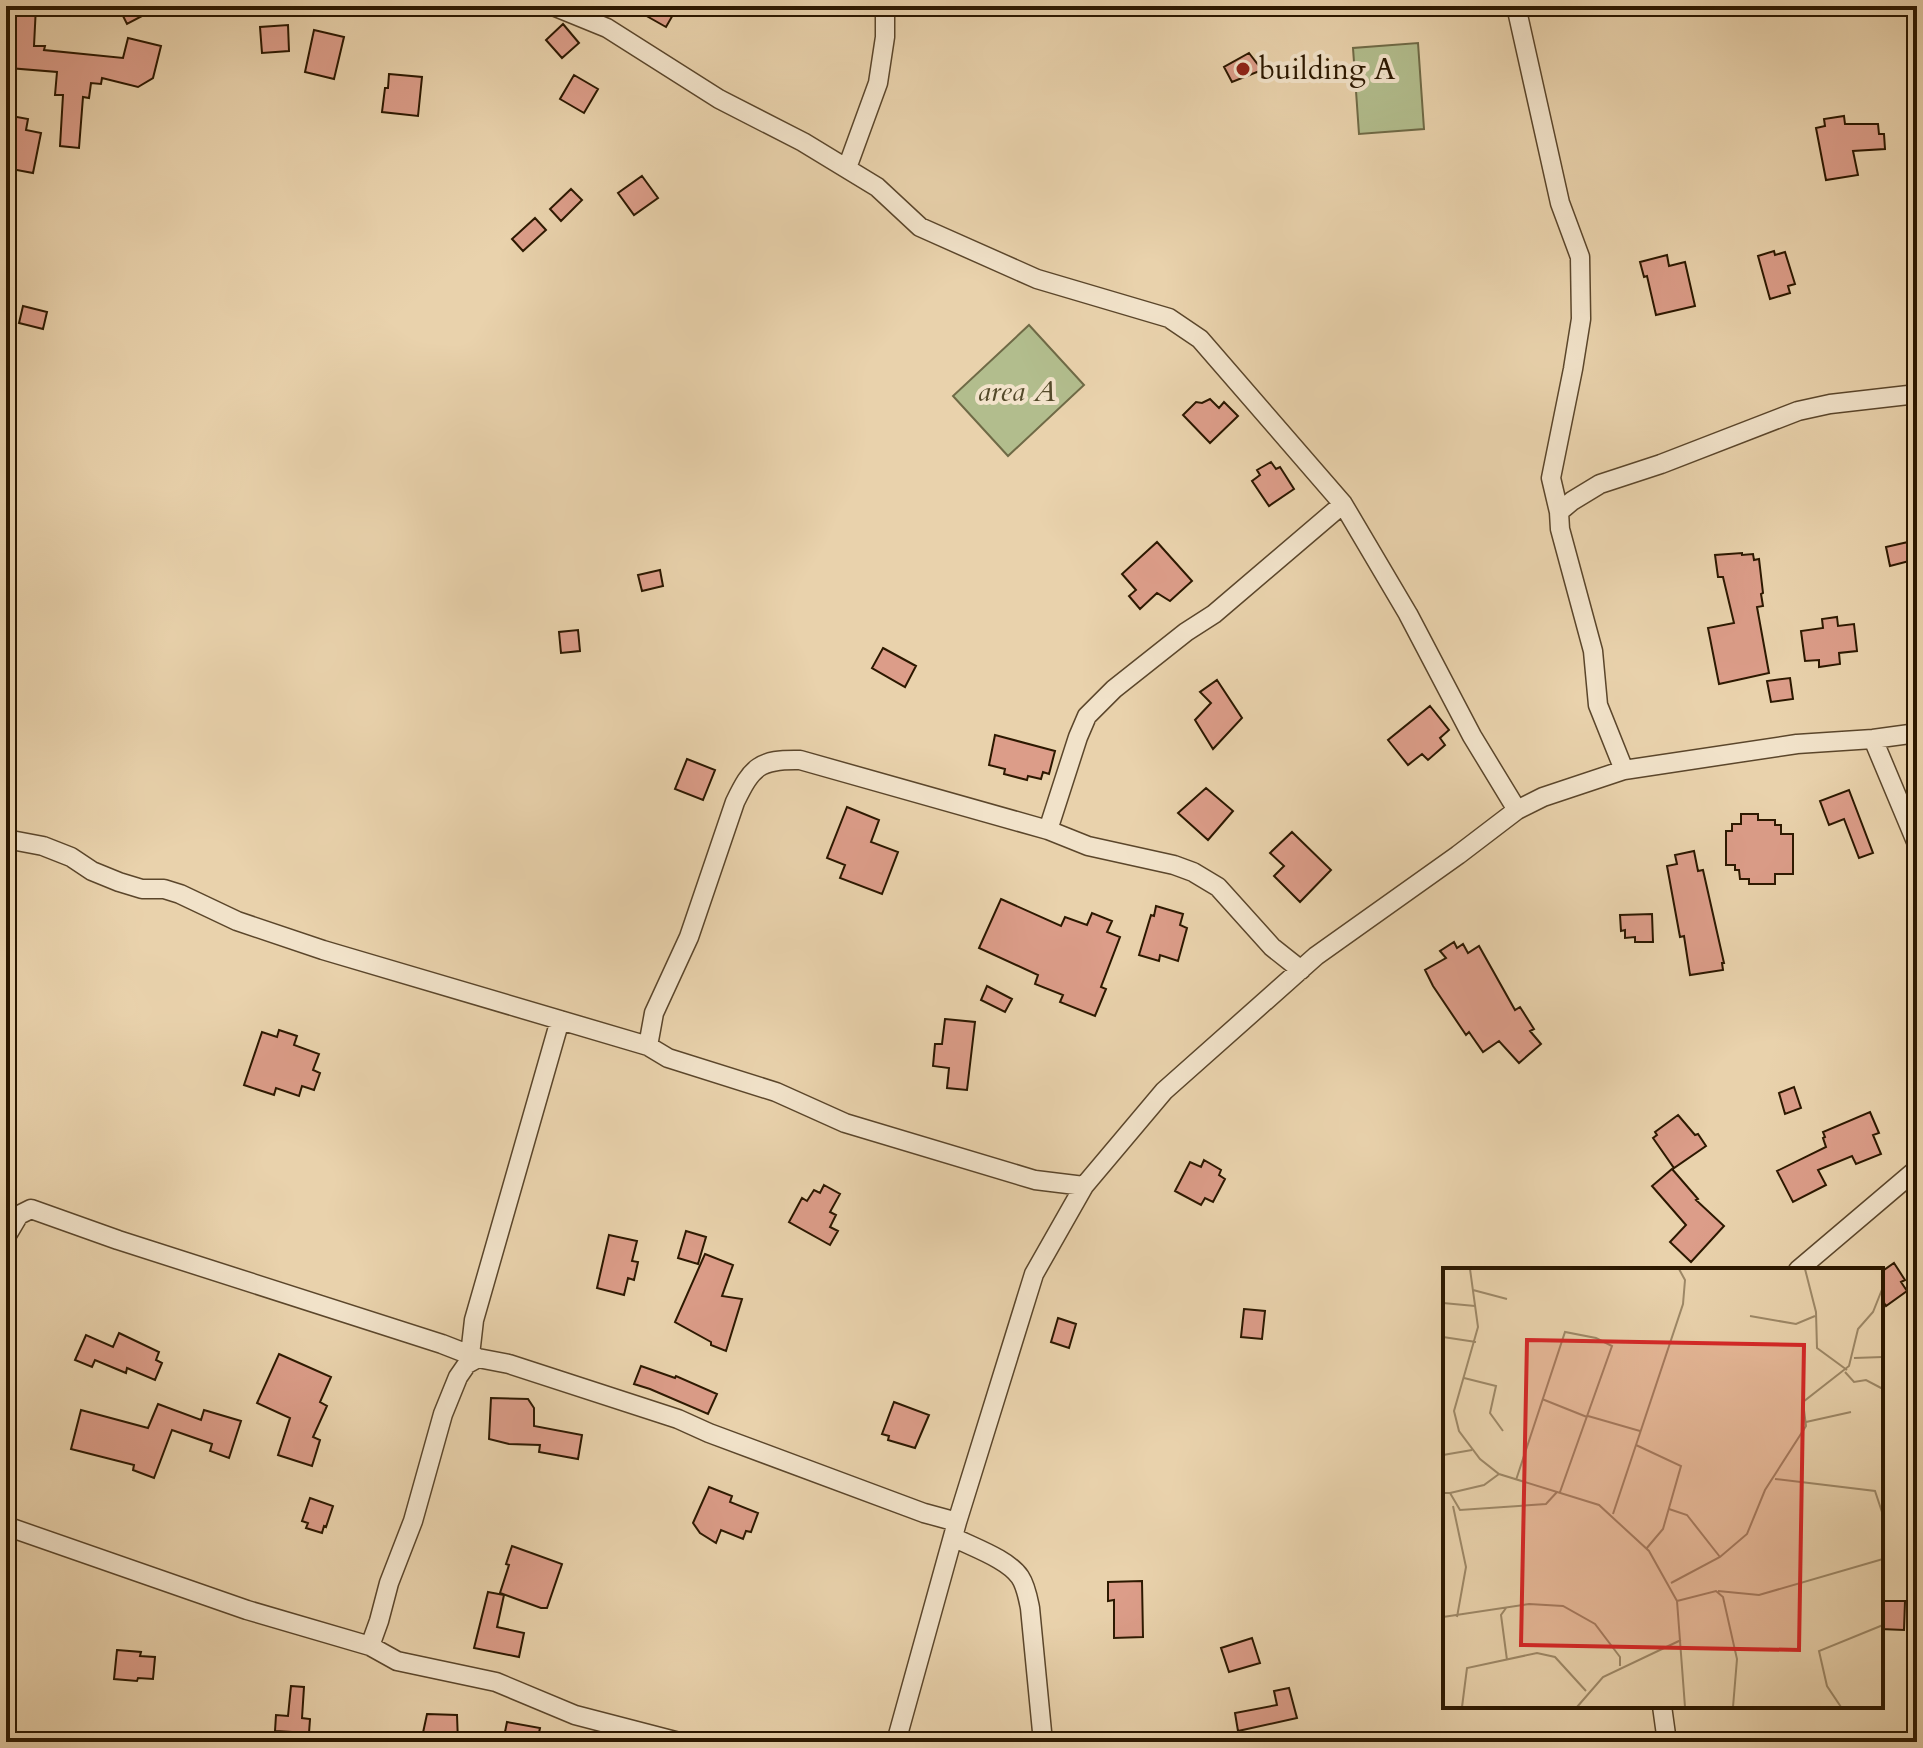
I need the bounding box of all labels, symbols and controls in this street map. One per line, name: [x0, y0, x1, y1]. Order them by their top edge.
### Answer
place label: building A: [1259, 49, 1396, 90]
marker: building A: [1234, 60, 1252, 78]
park label: area A: [978, 371, 1056, 412]
inset map: [1443, 1268, 1883, 1708]

